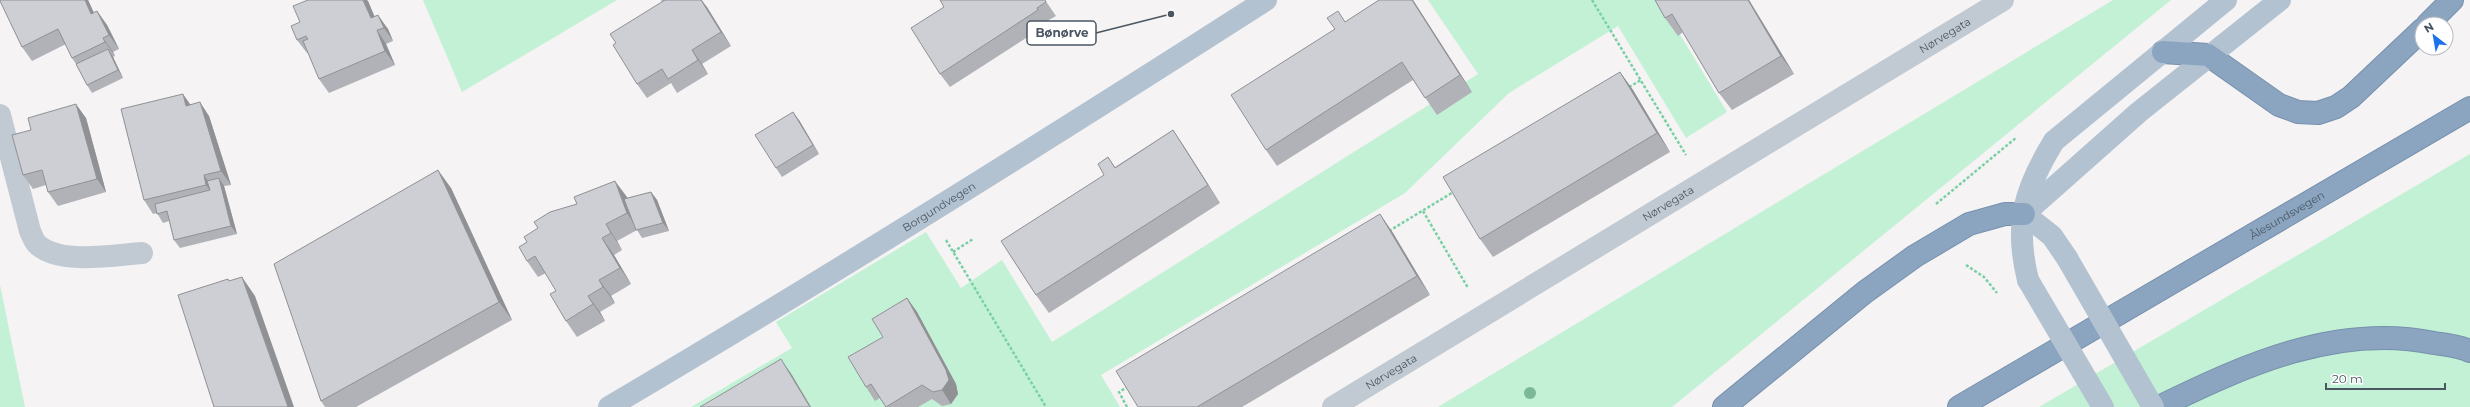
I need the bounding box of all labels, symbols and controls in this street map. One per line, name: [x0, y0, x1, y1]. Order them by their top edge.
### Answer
street label: Nørvegata: [1917, 14, 1973, 56]
north arrow: [2414, 16, 2454, 56]
text: N: [2421, 19, 2436, 36]
callout: Bønørve: [1027, 21, 1096, 45]
text: Bønørve: [1035, 25, 1089, 40]
street label: Borgundvegen: [900, 179, 978, 235]
street label: Nørvegata: [1640, 183, 1696, 224]
street label: Ålesundsvegen: [2247, 188, 2327, 242]
street label: Nørvegata: [1363, 351, 1419, 393]
scale bar: [2326, 365, 2445, 391]
text: 20 m: [2332, 371, 2363, 386]

